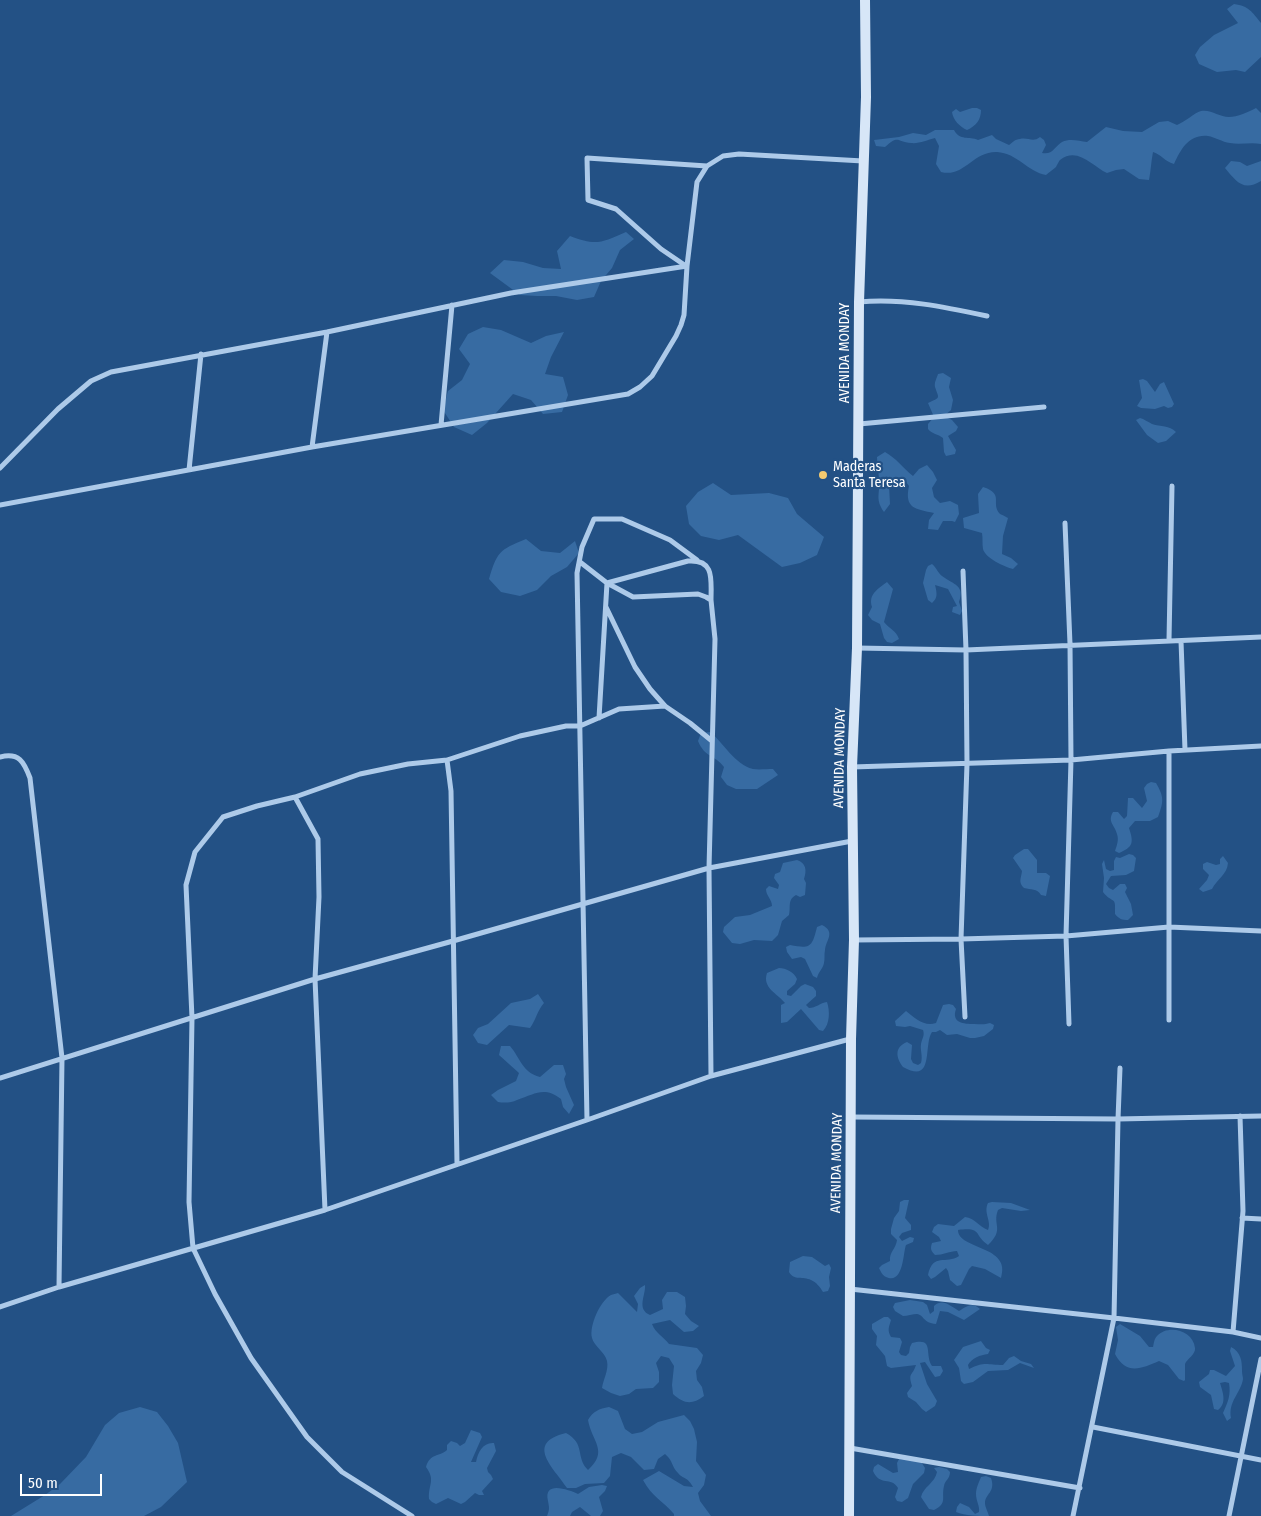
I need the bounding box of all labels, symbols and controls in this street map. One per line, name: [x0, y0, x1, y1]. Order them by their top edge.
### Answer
street label: AVENIDA MONDAY: [837, 303, 853, 403]
place label: Maderas Santa Teresa: [833, 459, 906, 492]
marker: Maderas Santa Teresa: [817, 469, 829, 481]
street label: AVENIDA MONDAY: [831, 708, 849, 808]
street label: AVENIDA MONDAY: [828, 1113, 846, 1213]
scale bar: [22, 1464, 105, 1496]
text: 50 m: [28, 1474, 58, 1492]

